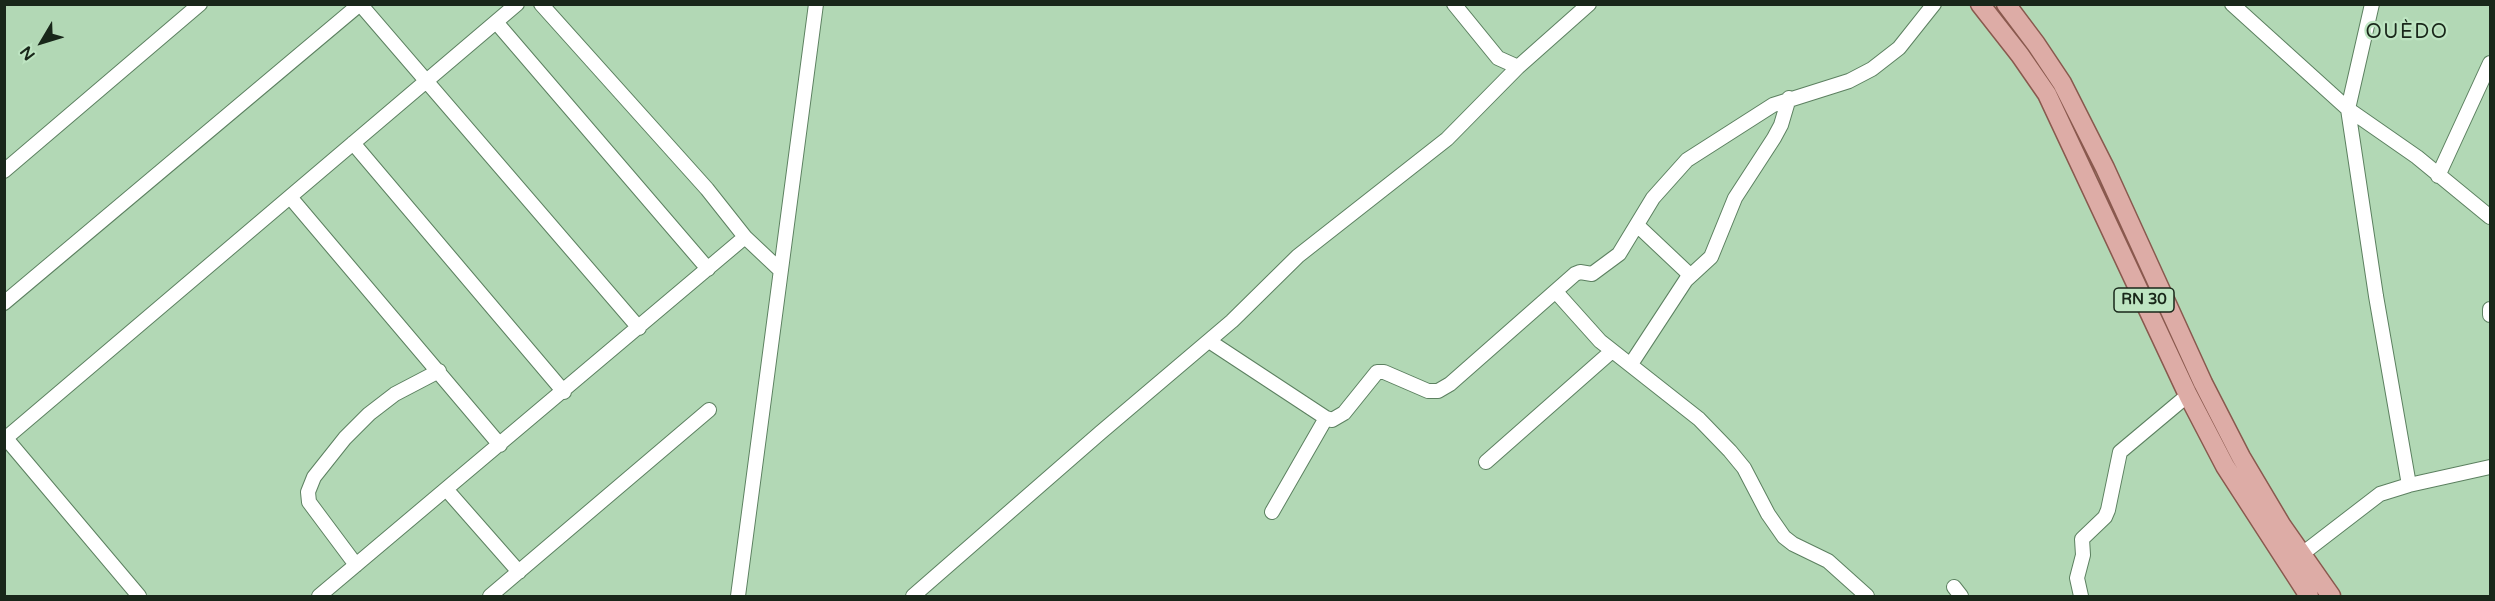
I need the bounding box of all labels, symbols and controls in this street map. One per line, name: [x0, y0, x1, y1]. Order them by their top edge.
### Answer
north arrow: [12, 12, 72, 72]
district label: OUÈDO: [2366, 21, 2448, 45]
text: N: [16, 42, 40, 64]
road number: RN 30: [2114, 288, 2174, 312]

